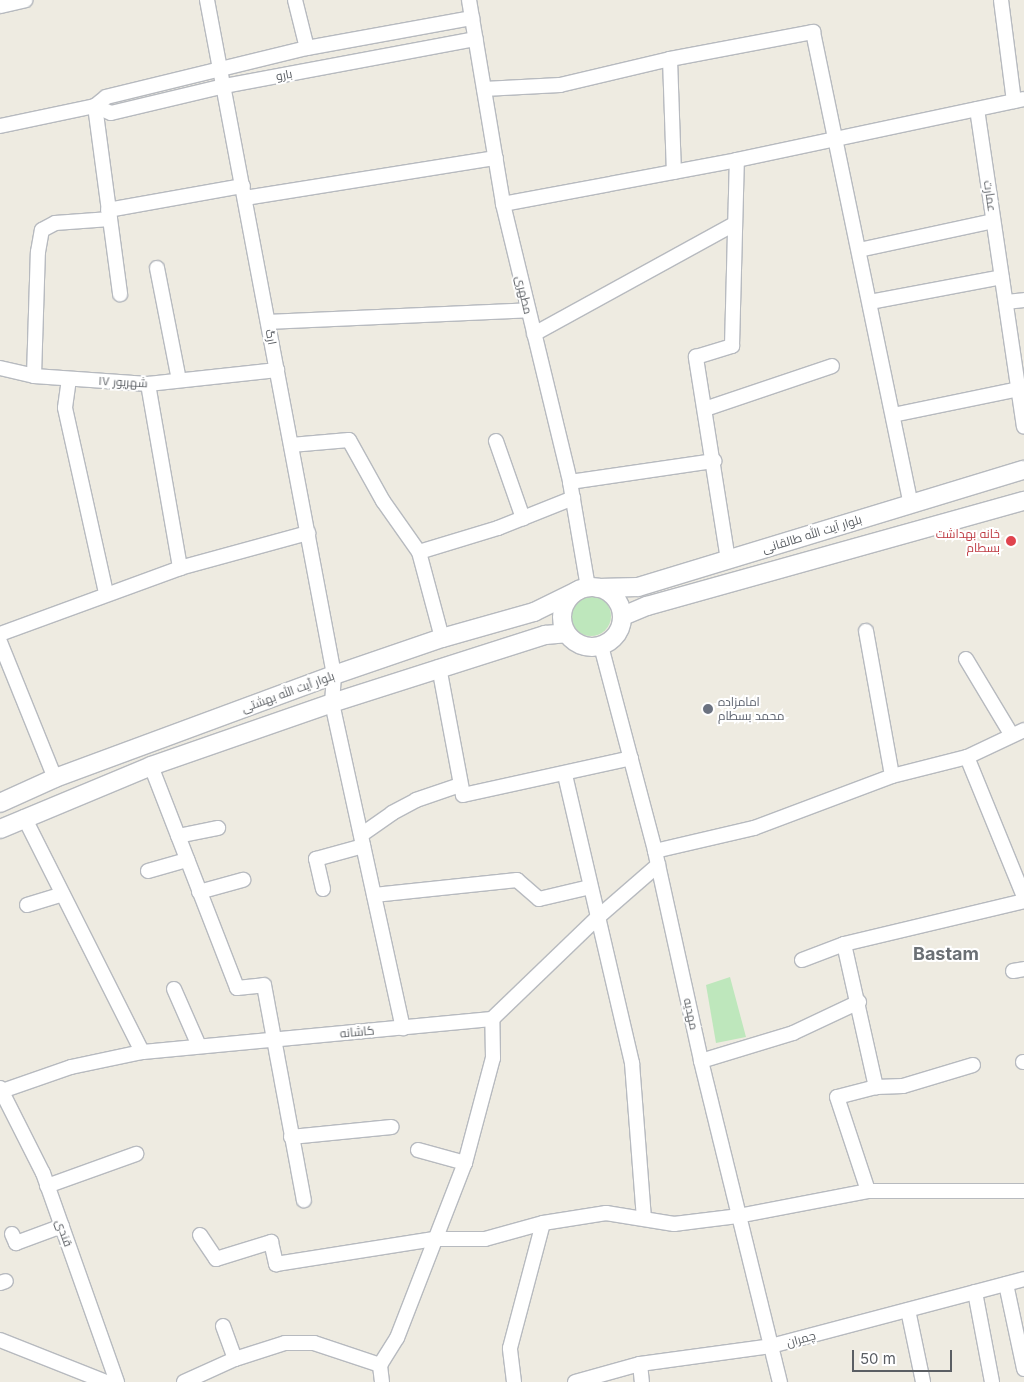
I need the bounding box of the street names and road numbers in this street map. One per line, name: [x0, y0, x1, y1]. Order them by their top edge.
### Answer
street label: بارو: [275, 66, 293, 84]
street label: عمارت: [981, 179, 999, 213]
street label: مطهری: [513, 274, 535, 316]
street label: ارگ: [262, 328, 280, 346]
street label: ۱۷ شهریور: [98, 374, 148, 390]
street label: بلوار آیت الله طالقانی: [761, 512, 863, 556]
street label: بلوار آیت الله بهشتی: [239, 668, 337, 716]
street label: مهدیه: [681, 997, 701, 1031]
street label: کاشانه: [339, 1023, 375, 1041]
street label: قندی: [52, 1217, 76, 1249]
street label: چمران: [785, 1328, 817, 1350]

